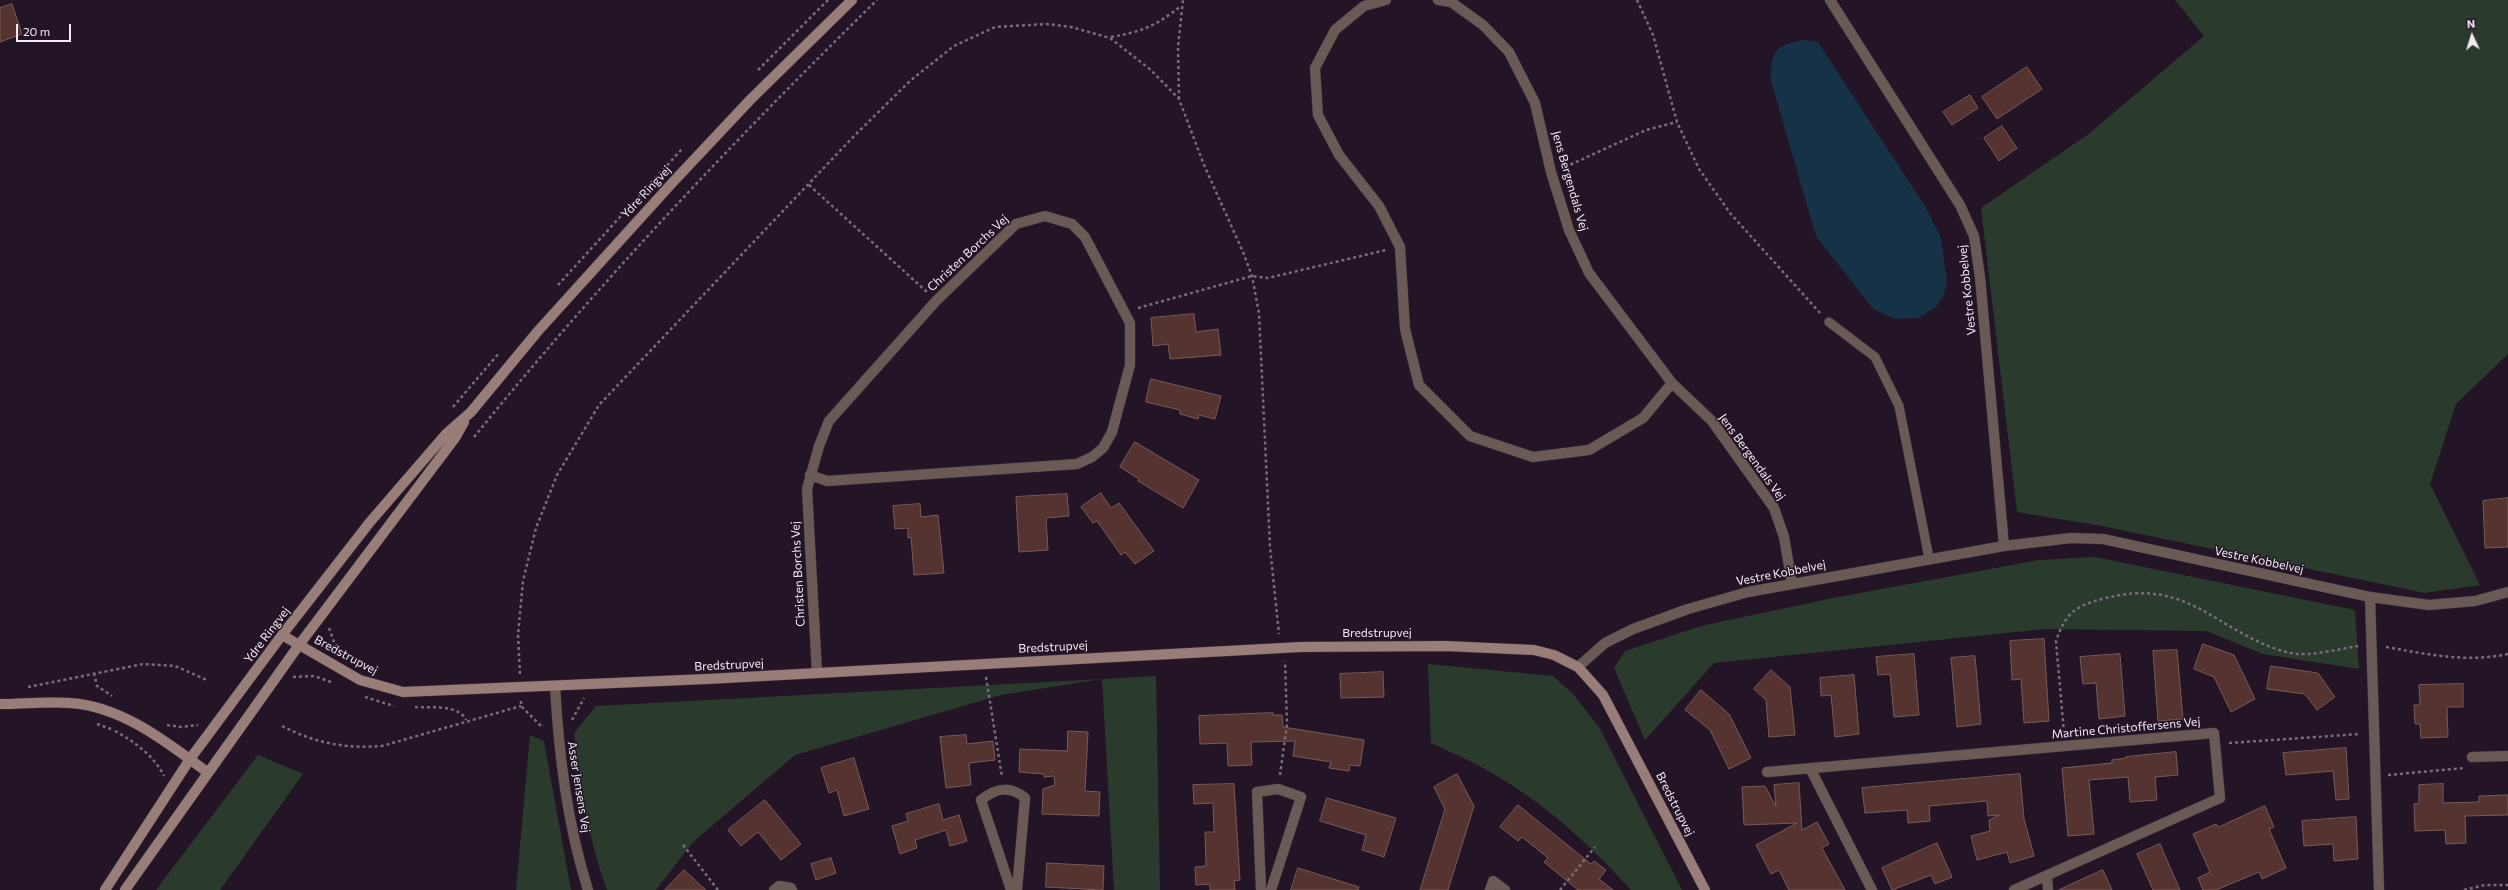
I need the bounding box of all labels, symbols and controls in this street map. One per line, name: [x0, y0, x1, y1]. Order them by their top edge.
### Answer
scale bar: [18, 16, 73, 42]
north arrow: [2452, 16, 2492, 56]
text: N: [2467, 17, 2476, 30]
text: 20 m: [23, 24, 50, 38]
street label: Jens Bergendals Vej: [1549, 129, 1591, 233]
street label: Ydre Ringvej: [618, 163, 674, 221]
street label: Christen Borchs Vej: [924, 212, 1012, 294]
street label: Vestre Kobbelvej: [1955, 244, 1979, 336]
street label: Jens Bergendals Vej: [1716, 411, 1788, 503]
street label: Christen Borchs Vej: [788, 521, 808, 627]
street label: Vestre Kobbelvej: [2213, 543, 2305, 577]
street label: Vestre Kobbelvej: [1735, 557, 1827, 589]
street label: Ydre Ringvej: [241, 604, 293, 666]
street label: Bredstrupvej: [1342, 626, 1412, 640]
street label: Bredstrupvej: [312, 632, 380, 678]
street label: Bredstrupvej: [1018, 638, 1088, 656]
street label: Bredstrupvej: [694, 656, 764, 674]
street label: Martine Christoffersens Vej: [2051, 714, 2201, 742]
street label: Asser Jensens Vej: [565, 740, 593, 834]
street label: Bredstrupvej: [1653, 770, 1697, 838]

